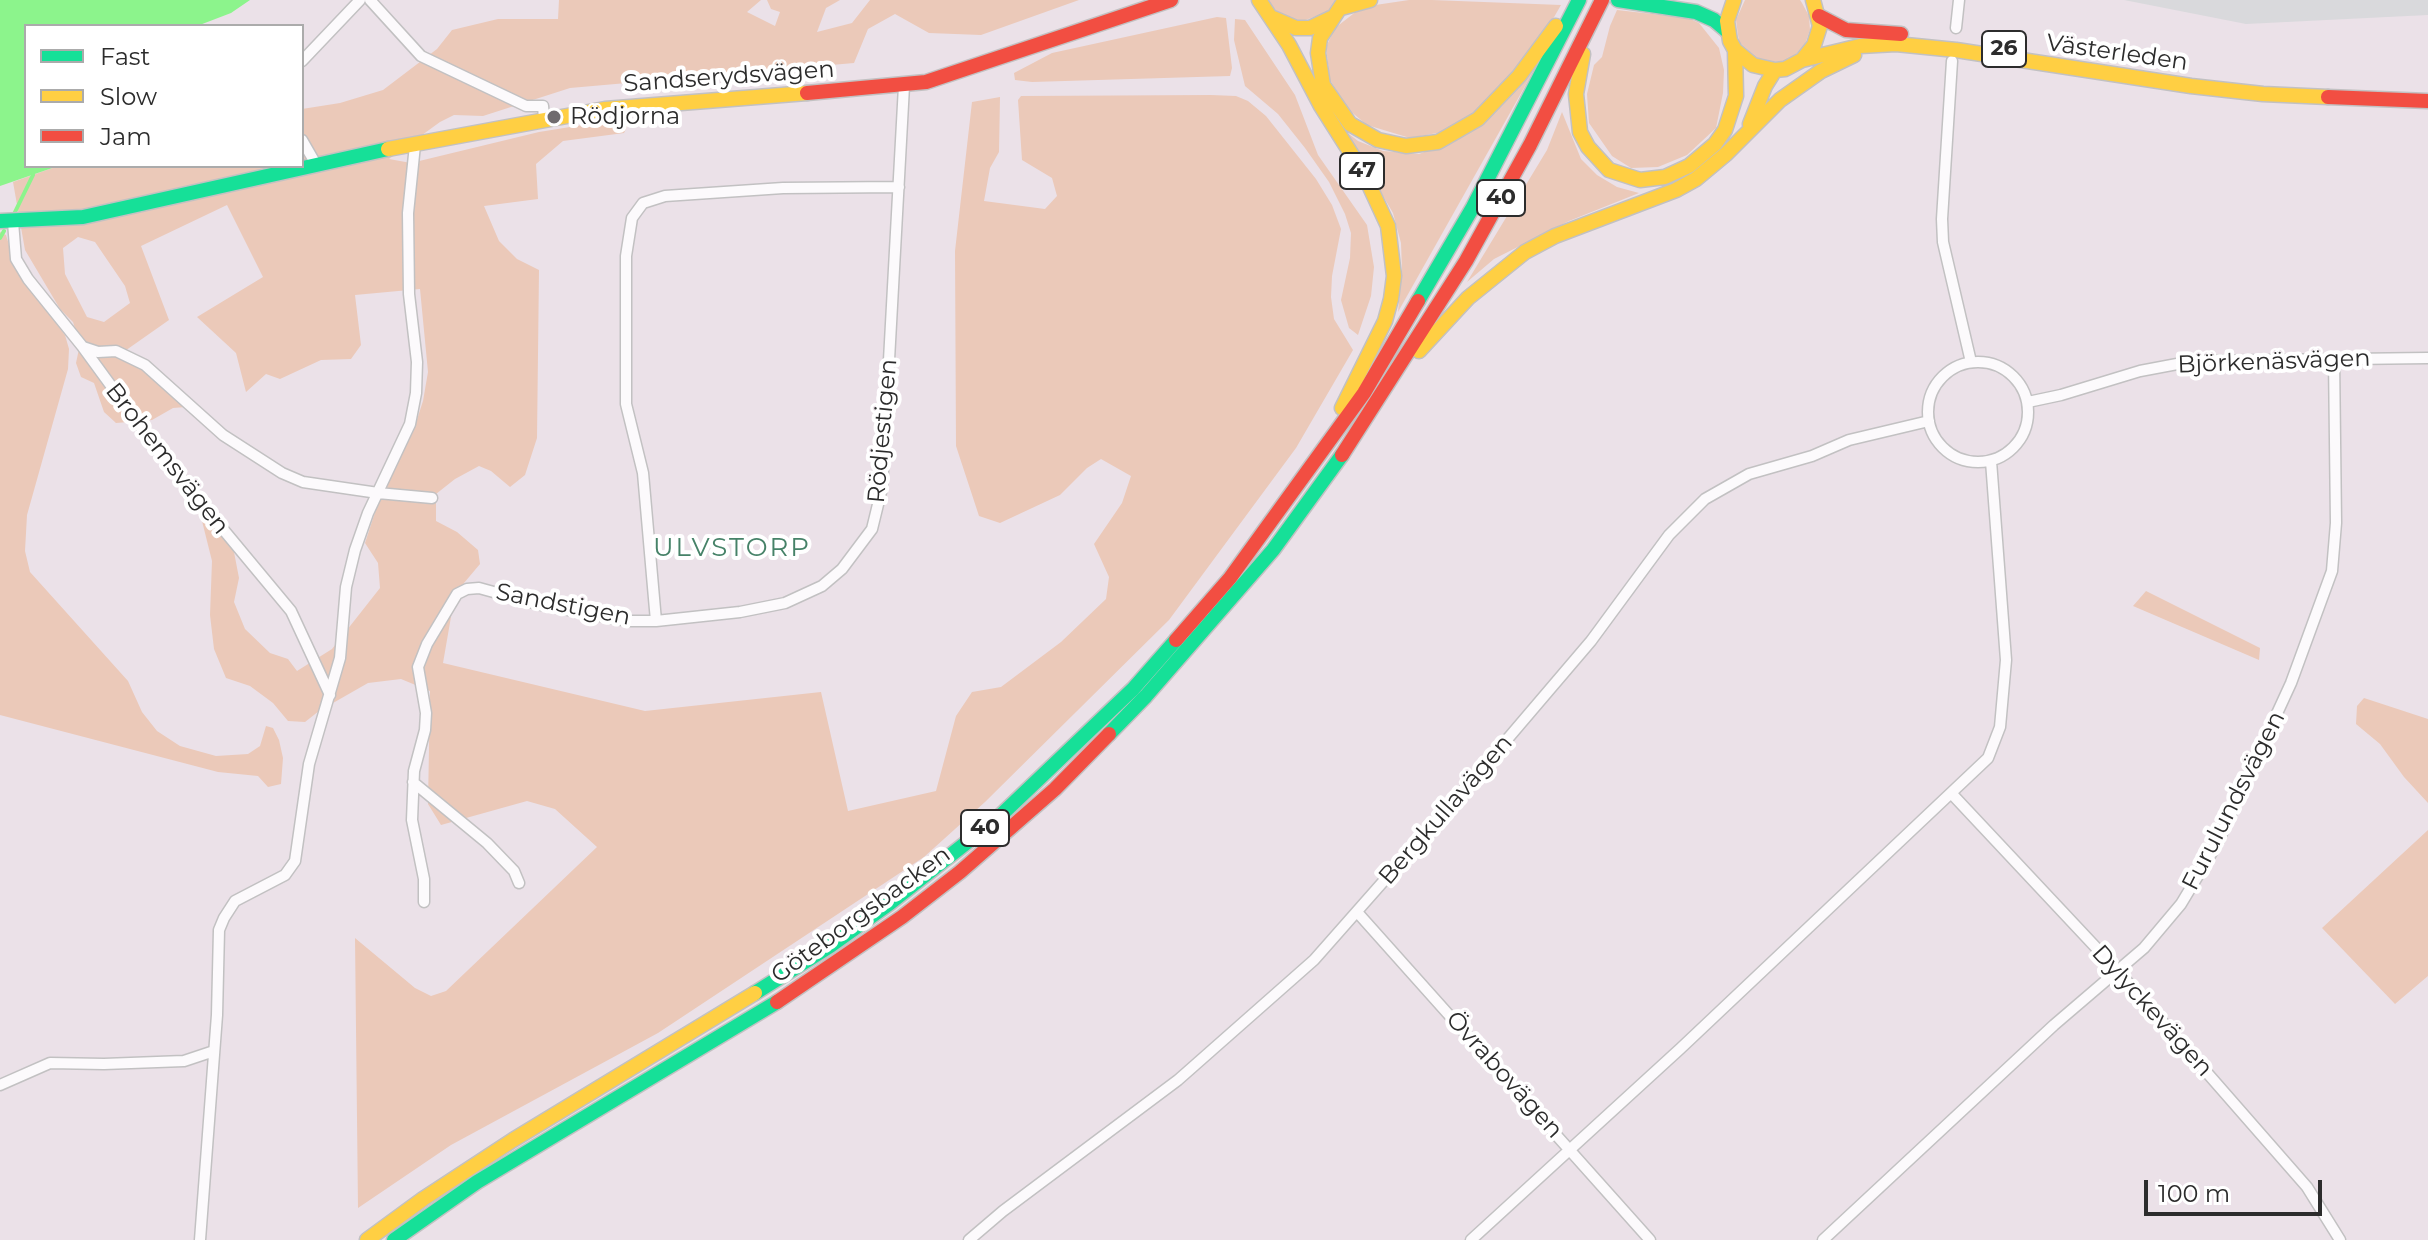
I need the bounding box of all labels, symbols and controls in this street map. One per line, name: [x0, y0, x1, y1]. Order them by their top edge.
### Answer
legend: [24, 24, 304, 168]
street label: Västerleden: [2044, 29, 2190, 77]
road number: 26: [1982, 31, 2026, 67]
text: Fast: [100, 42, 150, 71]
street label: Sandserydsvägen: [623, 55, 835, 99]
text: Slow: [100, 82, 157, 111]
place label: Rödjorna: [570, 103, 680, 131]
marker: Rödjorna: [545, 108, 563, 126]
text: Jam: [100, 122, 152, 151]
road number: 47: [1340, 153, 1384, 189]
road number: 40: [1477, 180, 1525, 216]
street label: Björkenäsvägen: [2177, 344, 2371, 380]
street label: Rödjestigen: [862, 358, 904, 504]
street label: Brohemsvägen: [99, 378, 235, 540]
district label: ULVSTORP: [653, 532, 811, 564]
street label: Sandstigen: [493, 578, 633, 632]
street label: Furulundsvägen: [2176, 707, 2292, 895]
street label: Bergkullavägen: [1373, 729, 1519, 891]
road number: 40: [961, 810, 1009, 846]
street label: Göteborgsbacken: [766, 840, 956, 990]
street label: Dylyckevägen: [2085, 939, 2219, 1083]
street label: Övrabovägen: [1440, 1006, 1568, 1144]
scale bar: [2148, 1164, 2326, 1214]
text: 100 m: [2158, 1179, 2230, 1208]

